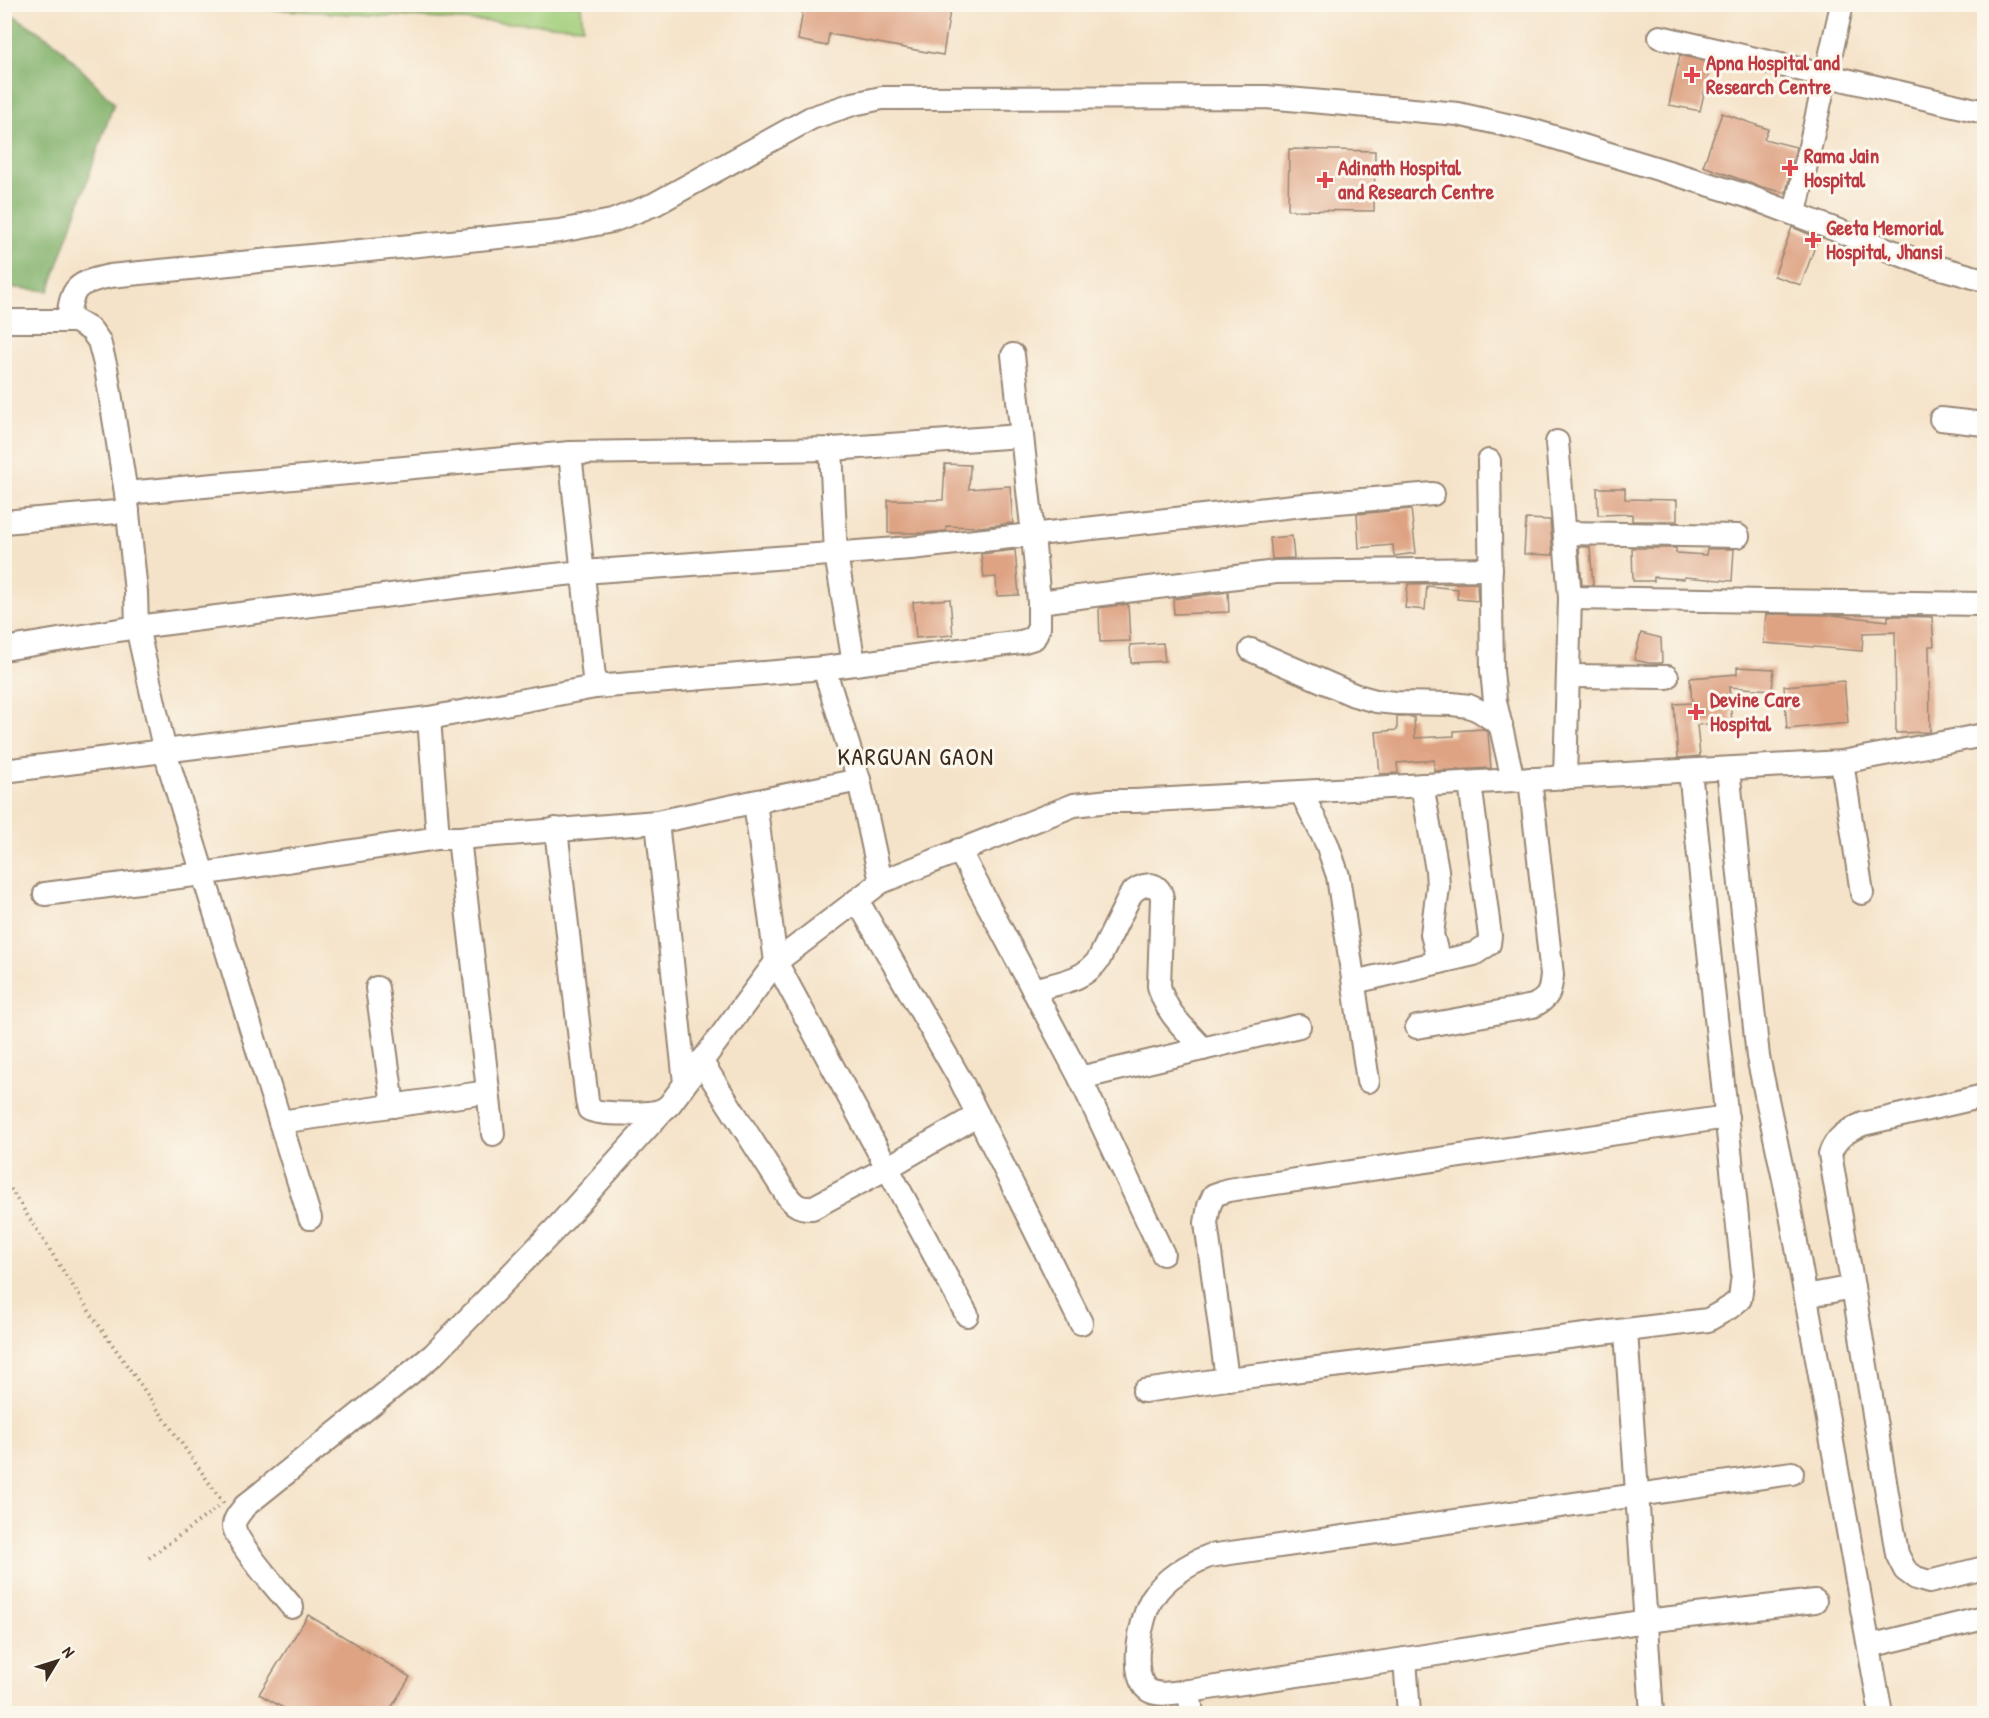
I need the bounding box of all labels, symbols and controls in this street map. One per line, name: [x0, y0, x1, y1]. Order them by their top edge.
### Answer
place label: Apna Hospital and Research Centre: [1706, 48, 1840, 101]
marker: Apna Hospital and Research Centre: [1683, 66, 1701, 84]
place label: Rama Jain Hospital: [1804, 141, 1879, 195]
place label: Adinath Hospital and Research Centre: [1338, 153, 1495, 206]
marker: Rama Jain Hospital: [1781, 159, 1799, 177]
marker: Adinath Hospital and Research Centre: [1316, 171, 1334, 189]
place label: Geeta Memorial Hospital, Jhansi: [1826, 213, 1944, 267]
marker: Geeta Memorial Hospital, Jhansi: [1804, 231, 1822, 249]
place label: Devine Care Hospital: [1710, 685, 1801, 739]
marker: Devine Care Hospital: [1687, 703, 1705, 721]
district label: KARGUAN GAON: [837, 740, 995, 772]
north arrow: [27, 1631, 87, 1691]
text: N: [58, 1642, 80, 1662]

